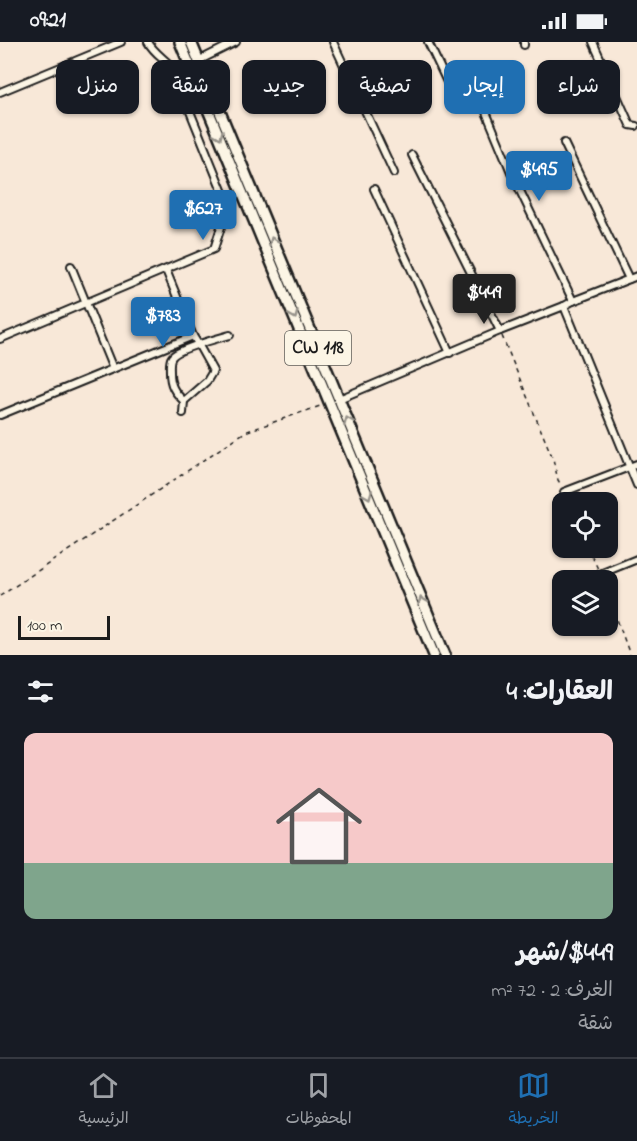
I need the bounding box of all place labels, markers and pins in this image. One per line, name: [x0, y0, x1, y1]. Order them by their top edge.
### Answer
pin: $495: [503, 151, 575, 202]
pin: $627: [167, 190, 239, 241]
pin: $449: [448, 274, 520, 325]
pin: $783: [127, 297, 199, 348]

